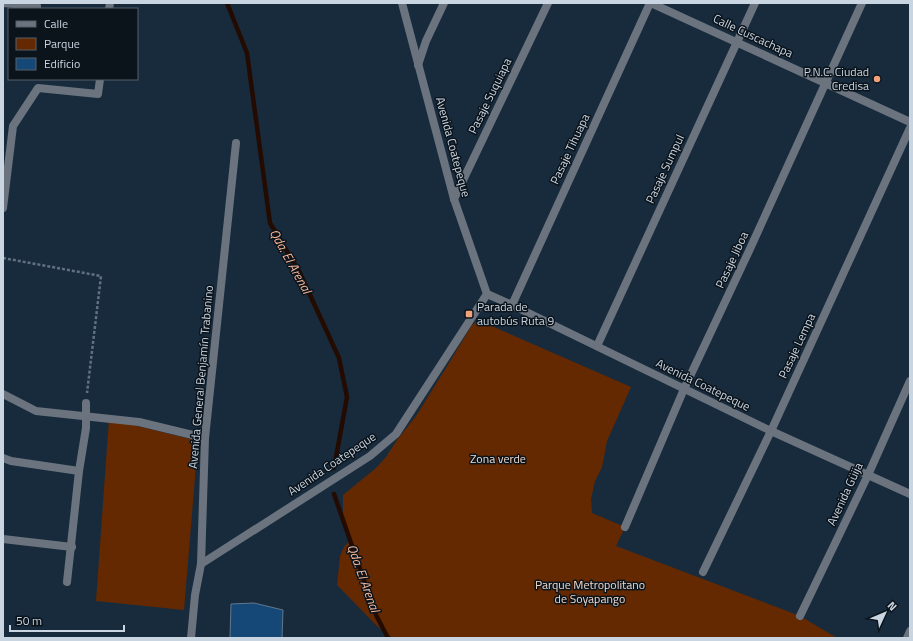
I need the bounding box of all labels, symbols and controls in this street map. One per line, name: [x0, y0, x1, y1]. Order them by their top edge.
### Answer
legend: [8, 8, 138, 80]
street label: Calle Cuscachapa: [710, 9, 796, 62]
text: Calle: [44, 14, 68, 33]
text: Parque: [44, 34, 80, 53]
text: Edificio: [44, 54, 80, 73]
street label: Pasaje Suquiapa: [463, 55, 516, 137]
place label: P.N.C. Ciudad Credisa: [804, 62, 869, 95]
marker: P.N.C. Ciudad Credisa: [872, 74, 882, 84]
street label: Avenida Coatepeque: [431, 95, 476, 199]
street label: Pasaje Tihuapa: [545, 110, 594, 187]
street label: Pasaje Sumpul: [640, 131, 689, 207]
water label: Qda. El Arenal: [265, 225, 318, 299]
street label: Pasaje Jiboa: [710, 228, 753, 291]
street label: Avenida General Benjamín Trabanino: [183, 284, 218, 470]
place label: Parada de autobús Ruta 9: [477, 297, 554, 330]
marker: Parada de autobús Ruta 9: [464, 309, 474, 319]
street label: Pasaje Lempa: [773, 310, 820, 382]
street label: Avenida Coatepeque: [653, 353, 754, 416]
street label: Avenida Coatepeque: [284, 427, 380, 500]
park label: Zona verde: [470, 449, 526, 468]
street label: Avenida Güija: [822, 459, 867, 529]
water label: Qda. El Arenal: [342, 541, 386, 617]
park label: Parque Metropolitano de Soyapango: [535, 575, 645, 608]
north arrow: [865, 593, 905, 633]
text: N: [884, 598, 901, 614]
scale bar: [10, 607, 124, 633]
text: 50 m: [16, 611, 42, 630]

